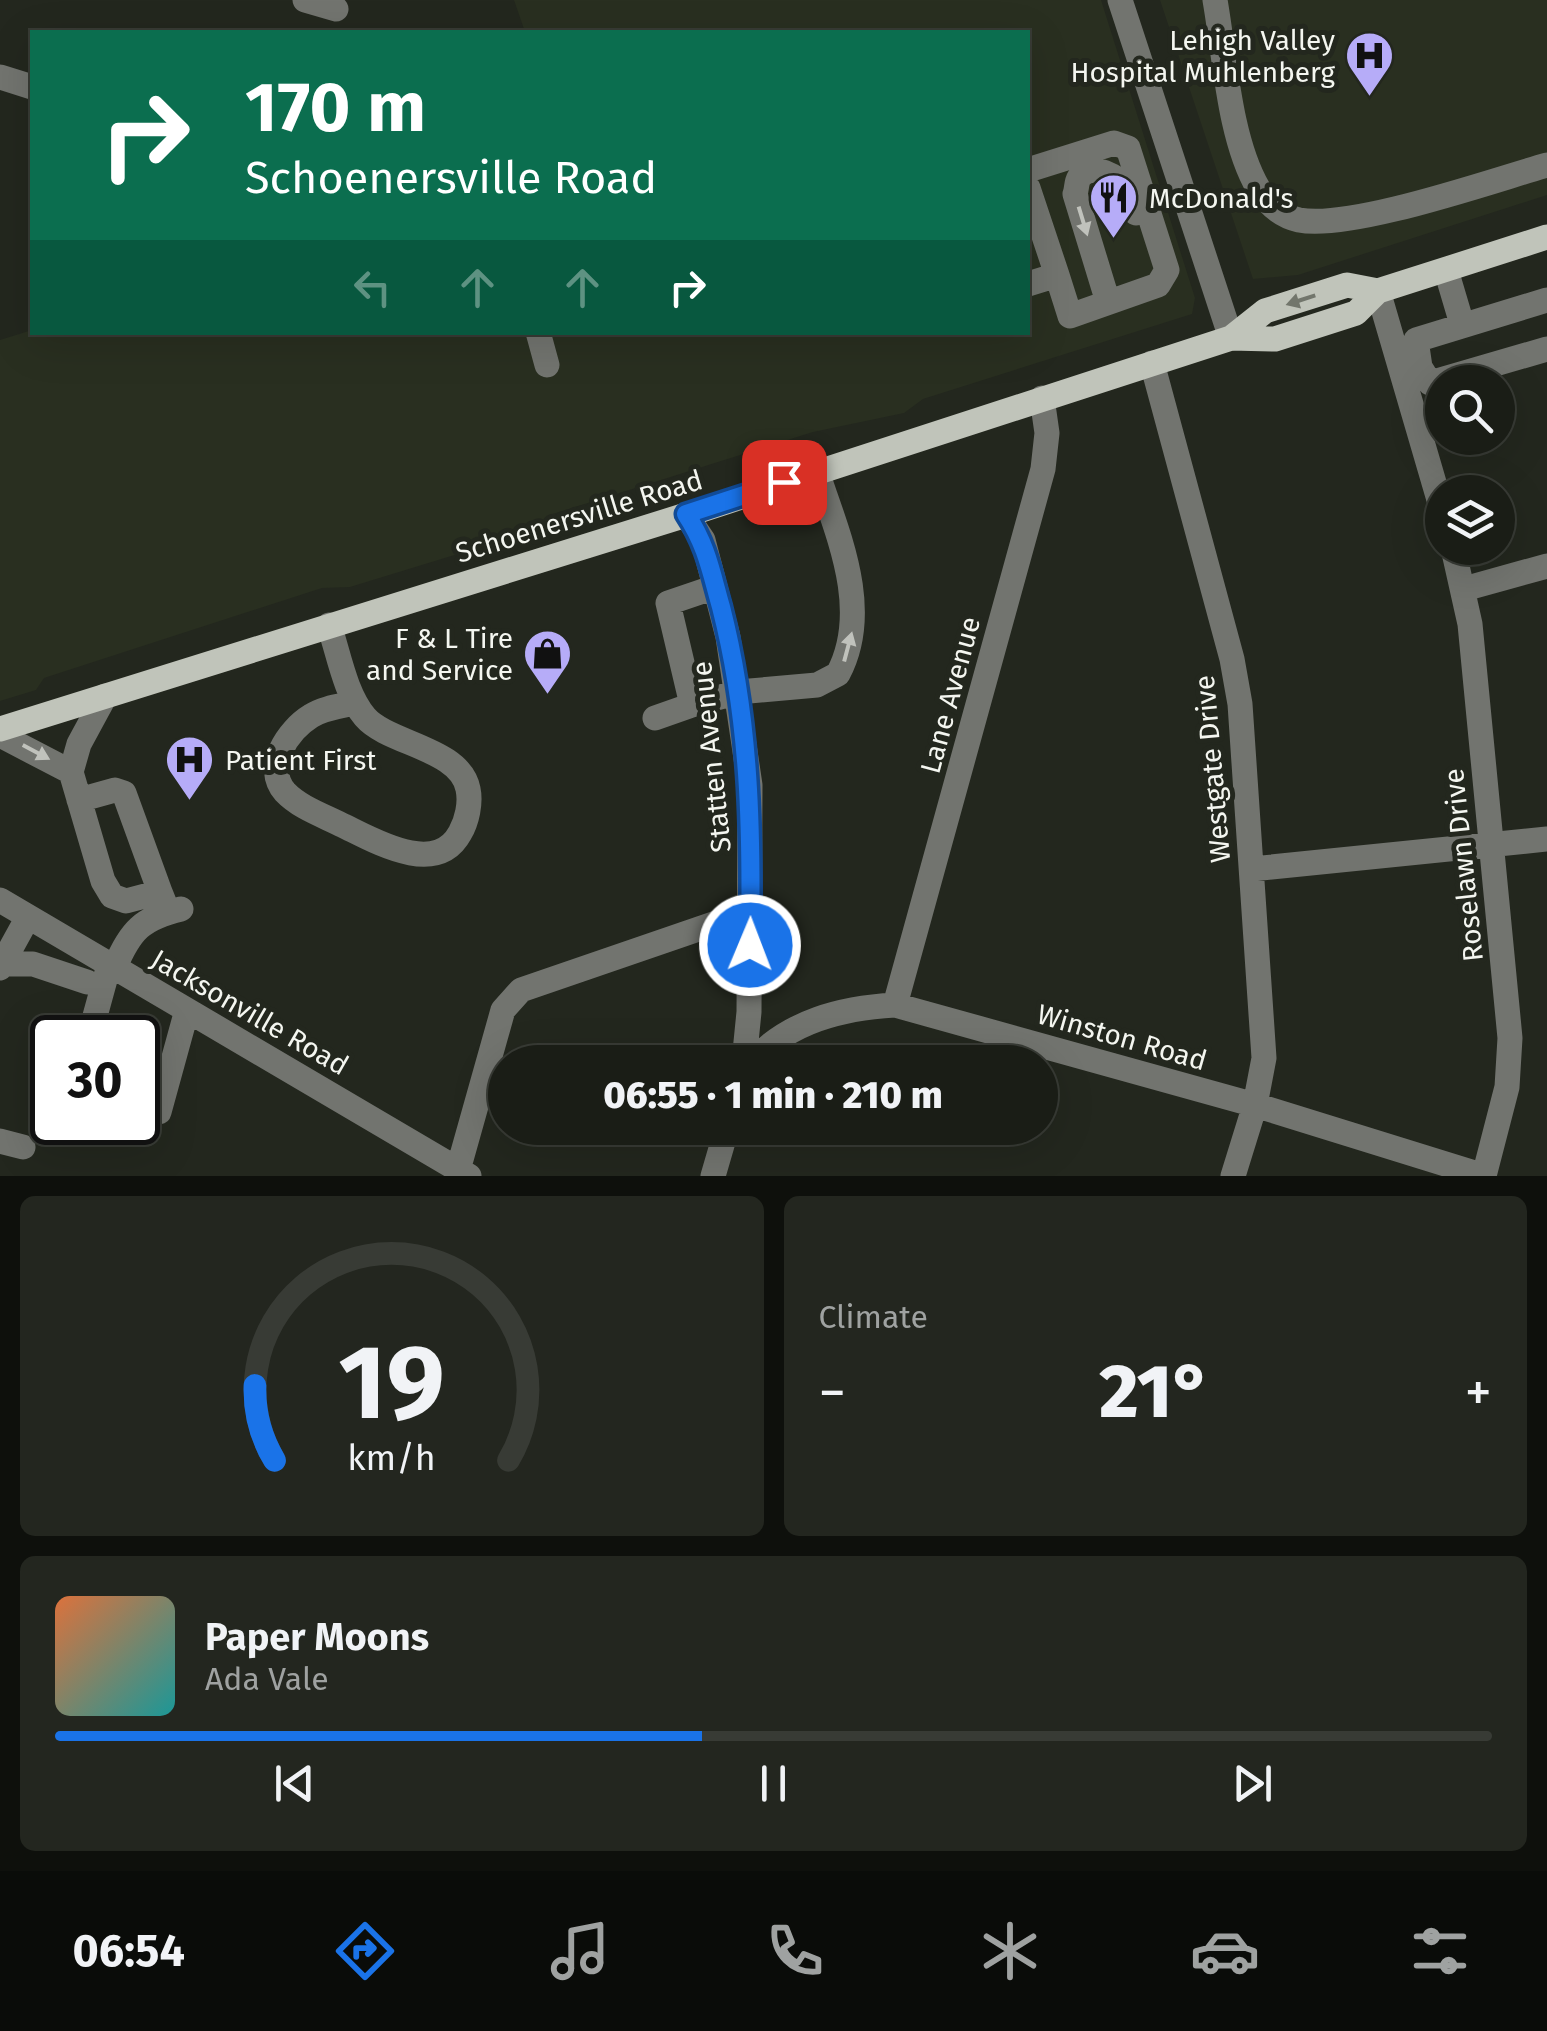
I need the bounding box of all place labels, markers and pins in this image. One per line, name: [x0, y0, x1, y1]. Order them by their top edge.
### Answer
place label: Lehigh Valley Hospital Muhlenberg: [1070, 24, 1335, 89]
hospital icon: Lehigh Valley Hospital Muhlenberg: [1344, 30, 1396, 98]
restaurant icon: McDonald's: [1088, 172, 1140, 240]
place label: McDonald's: [1149, 182, 1294, 215]
pin: [742, 440, 827, 525]
place label: F & L Tire and Service: [366, 622, 513, 687]
shop icon: F & L Tire and Service: [522, 628, 574, 696]
hospital icon: Patient First: [164, 734, 216, 802]
place label: Patient First: [225, 744, 377, 777]

